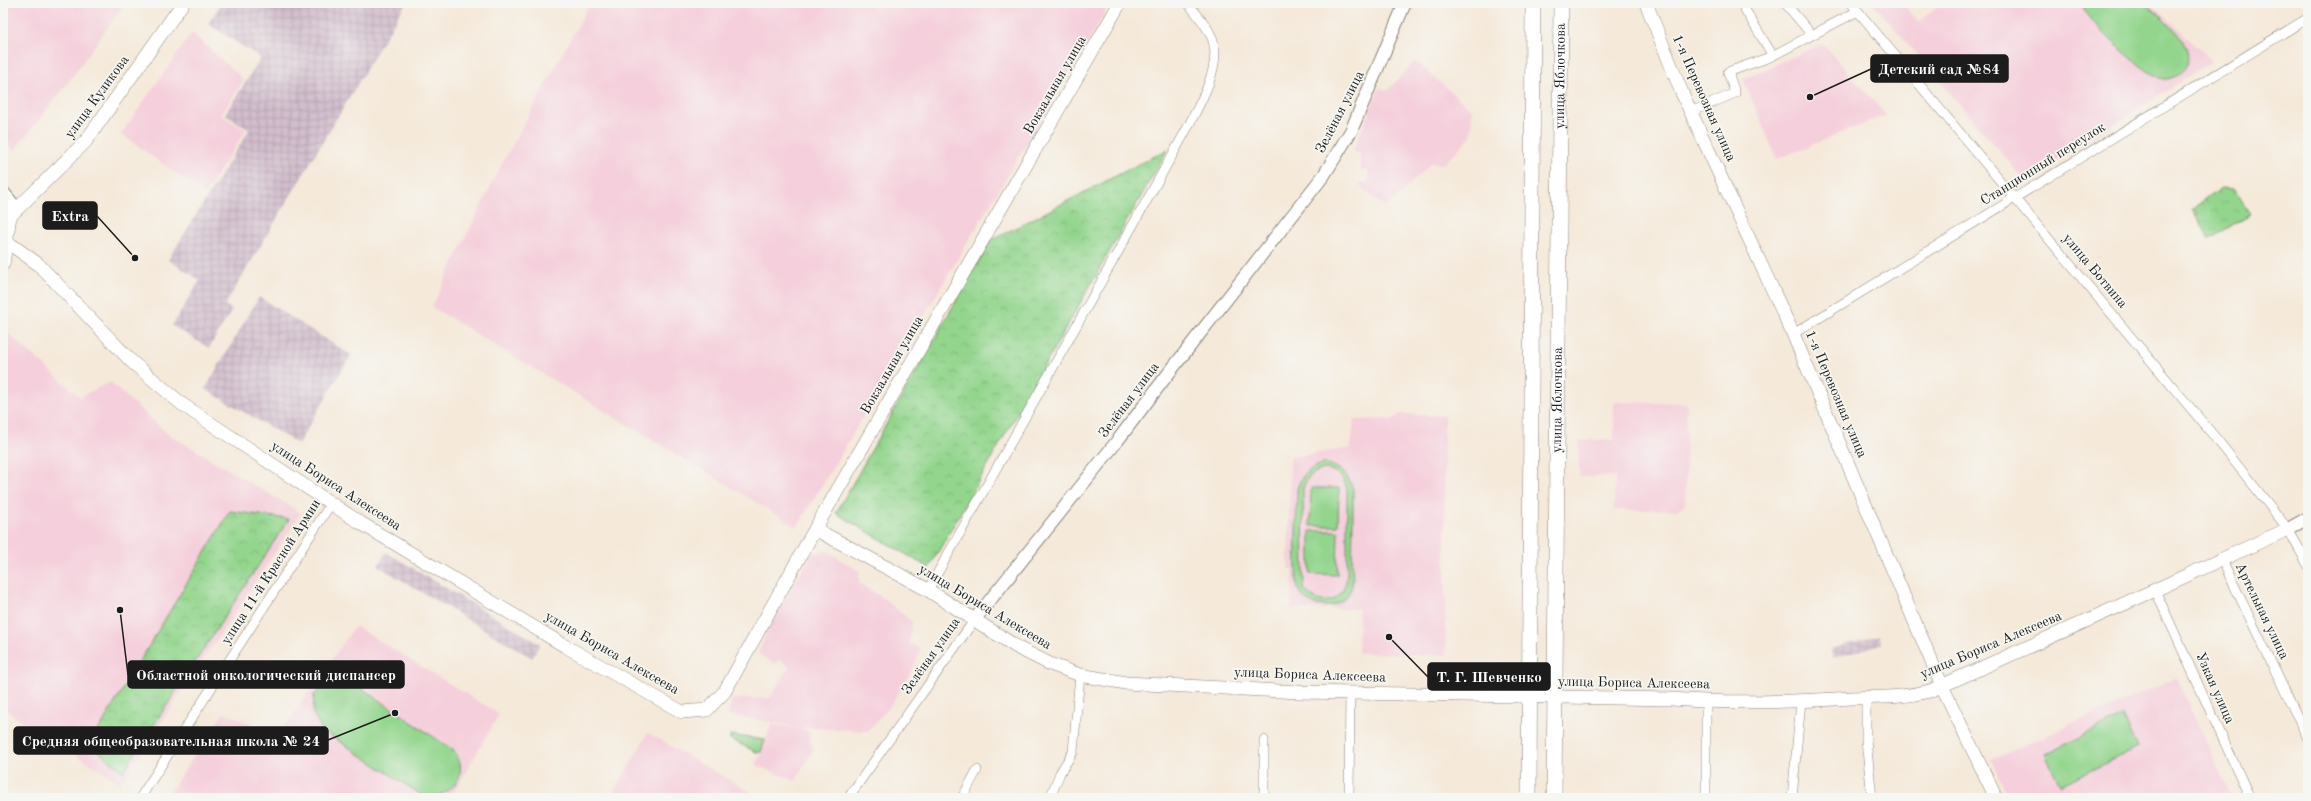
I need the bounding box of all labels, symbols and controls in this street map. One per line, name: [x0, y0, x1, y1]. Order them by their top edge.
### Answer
street label: улица Яблочкова: [1553, 23, 1568, 129]
street label: Вокзальная улица: [1021, 33, 1089, 137]
street label: 1-я Перевозная улица: [1670, 33, 1738, 163]
street label: улица Куликова: [62, 53, 132, 141]
callout: Детский сад №84: [1871, 55, 2008, 82]
text: Детский сад №84: [1878, 63, 2000, 78]
street label: Зелёная улица: [1313, 69, 1367, 155]
street label: Станционный переулок: [1978, 120, 2108, 208]
callout: Extra: [43, 202, 97, 229]
text: Extra: [51, 210, 89, 225]
street label: улица Ботвина: [2060, 231, 2130, 311]
street label: Вокзальная улица: [858, 313, 926, 417]
street label: 1-я Перевозная улица: [1803, 328, 1869, 460]
street label: улица Яблочкова: [1550, 347, 1565, 453]
street label: Зелёная улица: [1096, 360, 1162, 440]
street label: улица Бориса Алексеева: [268, 439, 404, 533]
street label: улица 11-й Красной Армии: [219, 497, 323, 647]
street label: Артельная улица: [2233, 561, 2291, 662]
street label: улица Бориса Алексеева: [916, 562, 1054, 652]
street label: улица Бориса Алексеева: [543, 609, 681, 697]
street label: улица Бориса Алексеева: [1918, 609, 2064, 681]
street label: Зелёная улица: [899, 615, 963, 697]
street label: Узкая улица: [2193, 650, 2237, 726]
callout: Областной онкологический диспансер: [128, 661, 404, 688]
callout: Т. Г. Шевченко: [1428, 663, 1550, 690]
street label: улица Бориса Алексеева: [1234, 665, 1386, 685]
text: Областной онкологический диспансер: [136, 669, 396, 684]
text: Т. Г. Шевченко: [1436, 671, 1542, 686]
street label: улица Бориса Алексеева: [1558, 675, 1710, 691]
callout: Средняя общеобразовательная школа № 24: [14, 727, 328, 754]
text: Средняя общеобразовательная школа № 24: [22, 735, 320, 750]

